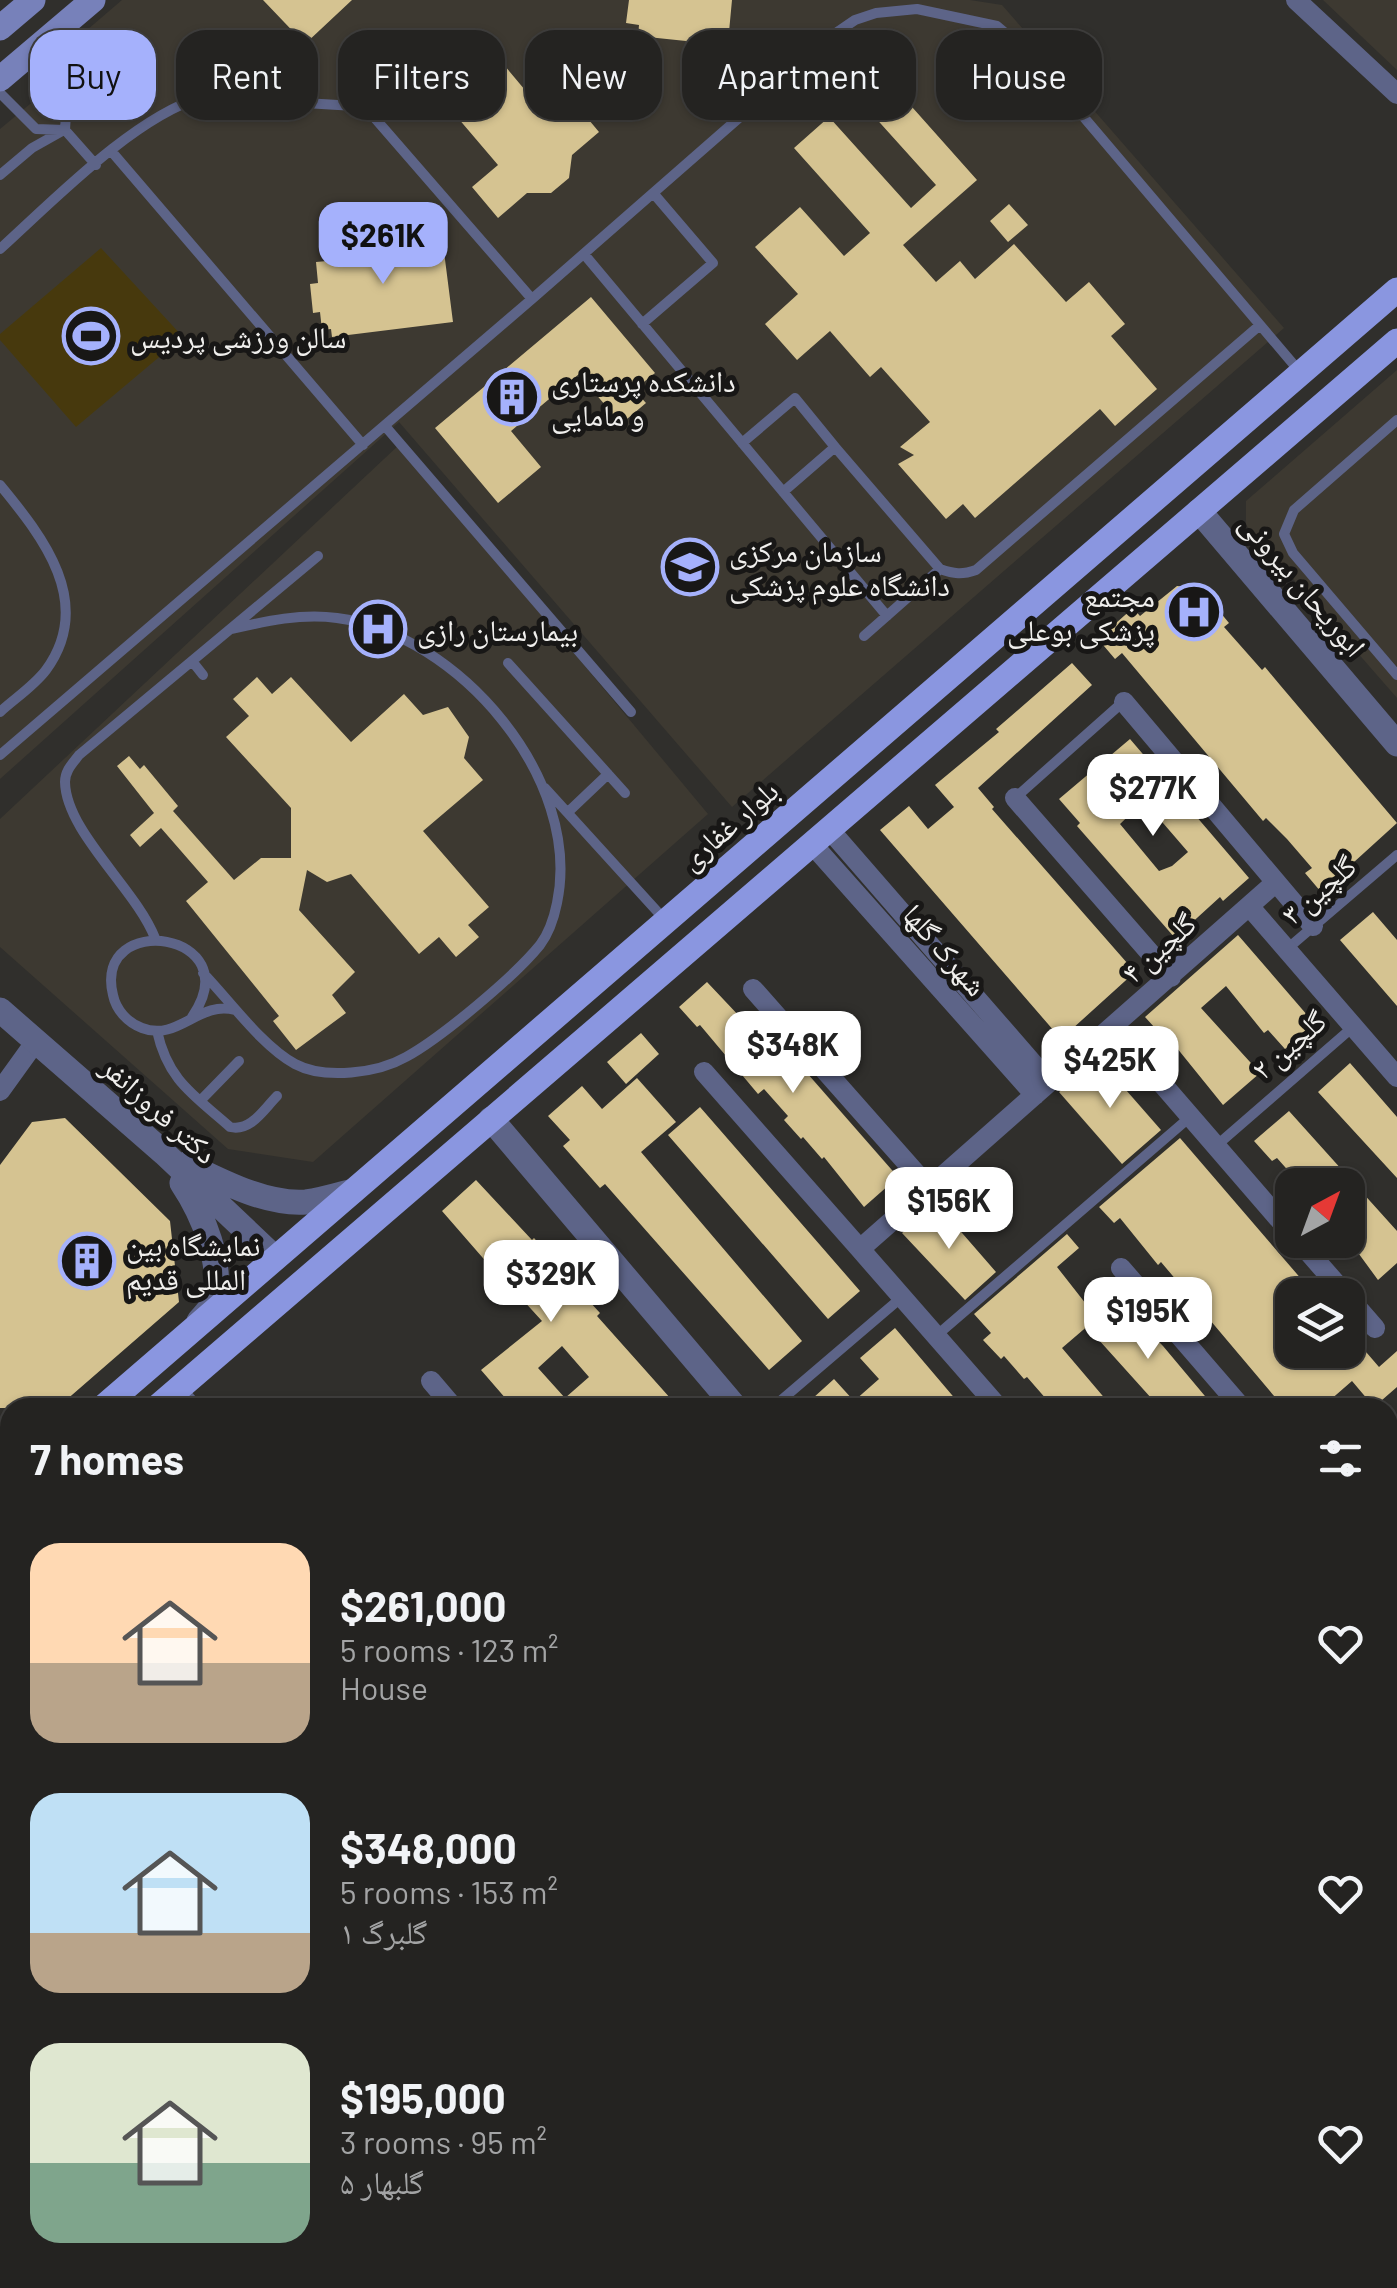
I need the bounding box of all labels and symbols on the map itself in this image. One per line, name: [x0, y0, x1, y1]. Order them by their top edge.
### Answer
pin: $261K: [313, 202, 453, 287]
sports icon: سالن ورزشی پردیس: [61, 306, 121, 366]
place label: سالن ورزشی پردیس: [130, 318, 346, 356]
place label: دانشکده پرستاری و مامایی: [551, 362, 736, 434]
building icon: دانشکده پرستاری و مامایی: [482, 367, 542, 427]
street label: ابوریحان بیرونی: [1232, 505, 1375, 664]
place label: سازمان مرکزی دانشگاه علوم پزشکی: [729, 532, 950, 605]
school or university icon: سازمان مرکزی دانشگاه علوم پزشکی: [660, 537, 720, 597]
place label: مجتمع پزشکی بوعلی: [1007, 577, 1155, 649]
hospital icon: مجتمع پزشکی بوعلی: [1164, 582, 1224, 642]
hospital icon: بیمارستان رازی: [348, 599, 408, 659]
place label: بیمارستان رازی: [417, 611, 578, 649]
pin: $277K: [1083, 754, 1223, 839]
street label: بلوار غفاری: [671, 771, 786, 878]
street label: گلچین ۳: [1273, 847, 1364, 933]
street label: شهرک گلها: [896, 896, 996, 1003]
street label: گلچین ۴: [1113, 904, 1204, 991]
street label: گلچین ۲: [1243, 1002, 1334, 1088]
pin: $348K: [723, 1011, 863, 1096]
pin: $425K: [1040, 1026, 1180, 1111]
street label: دکتر فروزانفر: [94, 1047, 225, 1170]
pin: $156K: [879, 1167, 1019, 1252]
north arrow: [1275, 1168, 1365, 1258]
place label: نمایشگاه بین المللی قدیم: [126, 1226, 261, 1300]
building icon: نمایشگاه بین المللی قدیم: [57, 1231, 117, 1291]
pin: $329K: [481, 1240, 621, 1325]
pin: $195K: [1078, 1277, 1218, 1362]

